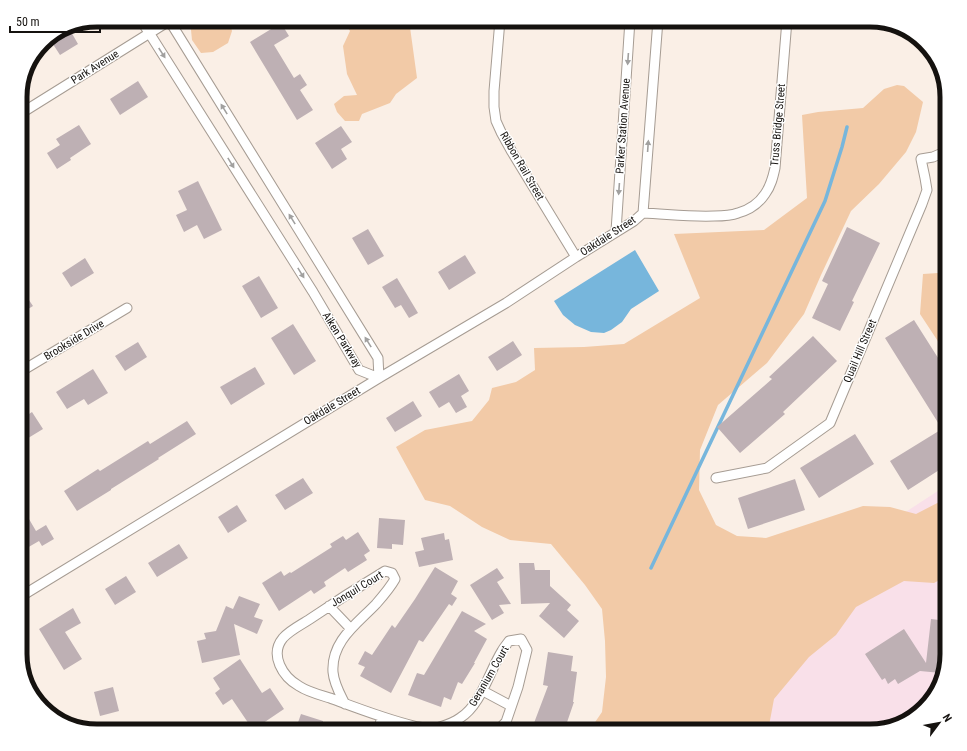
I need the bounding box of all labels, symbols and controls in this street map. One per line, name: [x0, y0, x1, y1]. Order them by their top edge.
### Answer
scale bar: [10, 8, 100, 34]
text: 50 m: [16, 15, 40, 29]
street label: Park Avenue: [69, 47, 121, 87]
one-way arrow: [158, 48, 166, 58]
one-way arrow: [624, 53, 631, 65]
street label: Parker Station Avenue: [613, 78, 633, 174]
street label: Truss Bridge Street: [768, 83, 788, 167]
one-way arrow: [220, 103, 227, 115]
street label: Ribbon Rail Street: [497, 129, 547, 203]
one-way arrow: [645, 140, 652, 152]
one-way arrow: [228, 157, 235, 169]
one-way arrow: [616, 183, 623, 195]
one-way arrow: [289, 213, 296, 225]
street label: Oakdale Street: [578, 213, 638, 259]
one-way arrow: [297, 267, 304, 279]
street label: Aiken Parkway: [320, 310, 364, 371]
street label: Brookside Drive: [42, 317, 106, 363]
street label: Quail Hill Street: [841, 317, 879, 385]
one-way arrow: [364, 336, 372, 347]
street label: Oakdale Street: [301, 384, 363, 428]
street label: Jonquil Court: [329, 568, 385, 610]
street label: Geranium Court: [466, 643, 512, 709]
north arrow: [919, 703, 959, 743]
text: N: [940, 712, 954, 724]

